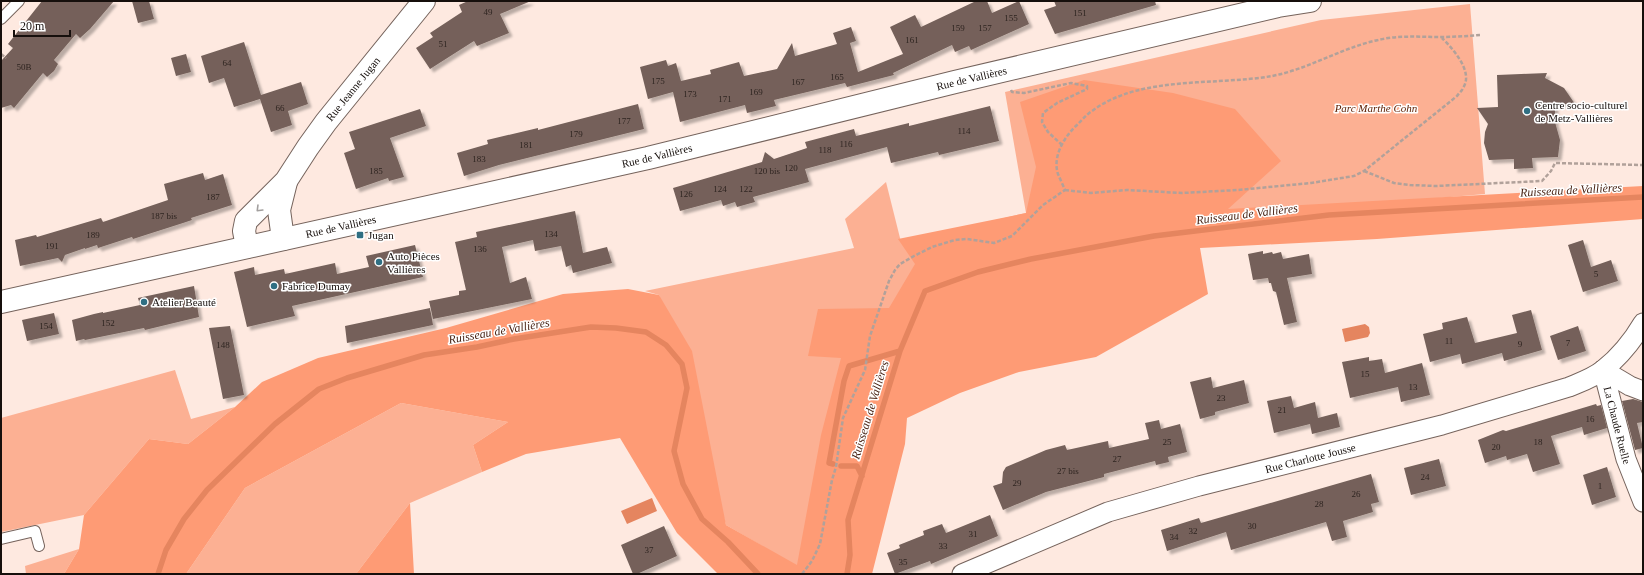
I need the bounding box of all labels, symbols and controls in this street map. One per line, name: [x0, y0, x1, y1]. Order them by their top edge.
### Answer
house number: 49: [484, 7, 493, 17]
house number: 151: [1073, 8, 1087, 18]
scale bar: [14, 12, 70, 38]
house number: 155: [1004, 13, 1018, 23]
text: 20 m: [20, 19, 45, 33]
house number: 159: [951, 23, 965, 33]
house number: 157: [978, 23, 992, 33]
house number: 161: [905, 35, 919, 45]
house number: 51: [439, 39, 448, 49]
street label: Rue Jeanne Jugan: [323, 54, 383, 123]
house number: 64: [223, 58, 232, 68]
house number: 50B: [16, 62, 32, 72]
street label: Rue de Vallières: [935, 64, 1008, 92]
house number: 165: [830, 72, 844, 82]
house number: 175: [651, 76, 665, 86]
house number: 167: [791, 77, 805, 87]
house number: 169: [749, 87, 763, 97]
house number: 173: [683, 89, 697, 99]
house number: 171: [718, 94, 732, 104]
place label: Centre socio-culturel de Metz-Vallières: [1535, 99, 1628, 124]
park label: Parc Marthe Cohn: [1334, 102, 1418, 114]
house number: 66: [276, 103, 285, 113]
marker: Centre socio-culturel de Metz-Vallières: [1522, 106, 1532, 116]
house number: 177: [617, 116, 631, 126]
house number: 114: [957, 126, 971, 136]
house number: 179: [569, 129, 583, 139]
house number: 116: [839, 139, 853, 149]
house number: 181: [519, 140, 533, 150]
street label: Rue de Vallières: [621, 141, 693, 170]
house number: 118: [818, 145, 832, 155]
house number: 183: [472, 154, 486, 164]
house number: 120: [784, 163, 798, 173]
house number: 185: [369, 166, 383, 176]
house number: 120 bis: [754, 166, 781, 176]
water label: Ruisseau de Vallières: [1519, 180, 1623, 200]
house number: 124: [713, 184, 727, 194]
house number: 122: [739, 184, 753, 194]
house number: 126: [679, 189, 693, 199]
house number: 187: [206, 192, 220, 202]
water label: Ruisseau de Vallières: [1194, 201, 1299, 227]
one-way arrow: [256, 204, 264, 212]
house number: 187 bis: [151, 211, 178, 221]
street label: Rue de Vallières: [304, 213, 377, 240]
place label: Jugan: [368, 229, 394, 241]
house number: 134: [544, 229, 558, 239]
house number: 189: [86, 230, 100, 240]
marker: Jugan: [355, 230, 365, 240]
house number: 191: [45, 241, 59, 251]
house number: 136: [473, 244, 487, 254]
place label: Auto Pièces Vallières: [387, 250, 440, 275]
marker: Auto Pièces Vallières: [374, 257, 384, 267]
house number: 5: [1594, 269, 1599, 279]
place label: Fabrice Dumay: [282, 280, 351, 292]
marker: Fabrice Dumay: [269, 281, 279, 291]
place label: Atelier Beauté: [152, 296, 216, 308]
marker: Atelier Beauté: [139, 297, 149, 307]
water label: Ruisseau de Vallières: [446, 315, 551, 347]
house number: 152: [101, 318, 115, 328]
house number: 154: [39, 321, 53, 331]
house number: 11: [1445, 336, 1453, 346]
house number: 7: [1566, 338, 1571, 348]
house number: 9: [1518, 339, 1523, 349]
house number: 148: [216, 340, 230, 350]
water label: Ruisseau de Vallières: [848, 359, 892, 462]
house number: 15: [1361, 369, 1370, 379]
house number: 13: [1409, 382, 1418, 392]
street label: La Chaude Ruelle: [1602, 385, 1633, 466]
house number: 23: [1217, 393, 1226, 403]
house number: 21: [1278, 405, 1287, 415]
house number: 16: [1586, 414, 1595, 424]
house number: 25: [1163, 437, 1172, 447]
house number: 18: [1534, 437, 1543, 447]
street label: Rue Charlotte Jousse: [1264, 441, 1357, 475]
house number: 20: [1492, 442, 1501, 452]
house number: 27: [1113, 454, 1122, 464]
house number: 27 bis: [1057, 466, 1079, 476]
house number: 24: [1421, 472, 1430, 482]
house number: 29: [1013, 478, 1022, 488]
house number: 1: [1598, 481, 1602, 491]
house number: 26: [1352, 489, 1361, 499]
house number: 28: [1315, 499, 1324, 509]
house number: 30: [1248, 521, 1257, 531]
house number: 32: [1189, 526, 1198, 536]
house number: 31: [969, 529, 978, 539]
house number: 34: [1170, 532, 1179, 542]
house number: 33: [939, 541, 948, 551]
house number: 37: [645, 545, 654, 555]
house number: 35: [899, 557, 908, 567]

